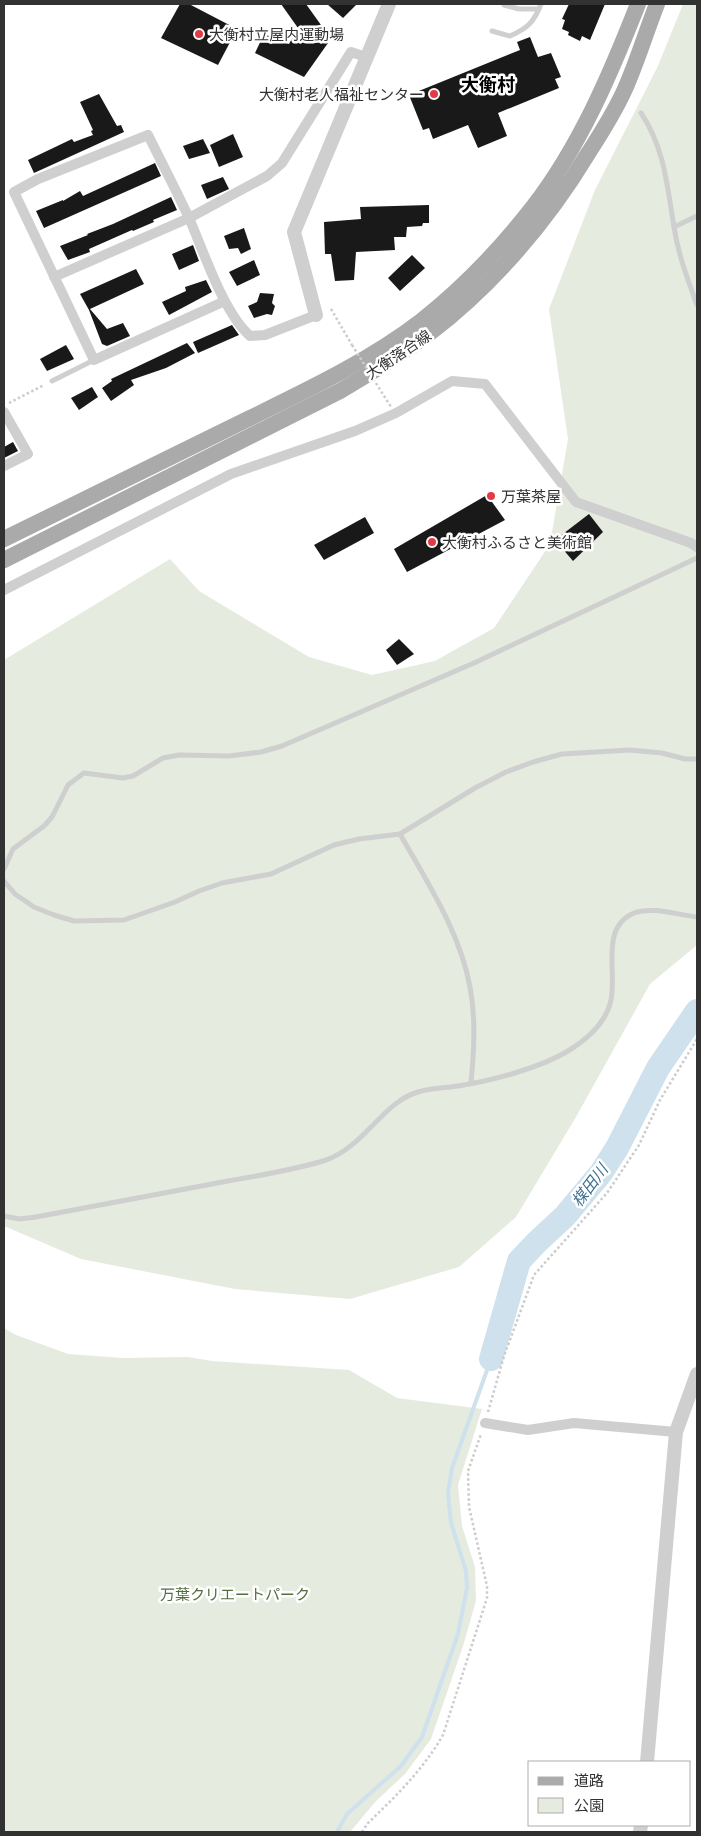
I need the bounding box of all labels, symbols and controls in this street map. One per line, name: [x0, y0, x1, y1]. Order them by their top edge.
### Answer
place label: 大衡村立屋内運動場: [209, 25, 344, 43]
marker: 大衡村立屋内運動場: [193, 28, 205, 40]
district label: 大衡村: [461, 73, 515, 95]
place label: 大衡村老人福祉センター: [259, 85, 424, 103]
marker: 大衡村老人福祉センター: [428, 88, 440, 100]
street label: 大衡落合線: [362, 326, 434, 382]
place label: 万葉茶屋: [501, 487, 561, 505]
marker: 万葉茶屋: [485, 490, 497, 502]
place label: 大衡村ふるさと美術館: [442, 533, 592, 551]
marker: 大衡村ふるさと美術館: [426, 536, 438, 548]
water label: 楳田川: [567, 1159, 612, 1210]
park label: 万葉クリエートパーク: [160, 1585, 310, 1603]
legend: [528, 1761, 691, 1826]
text: 道路: [574, 1771, 604, 1789]
text: 公園: [574, 1796, 604, 1814]

